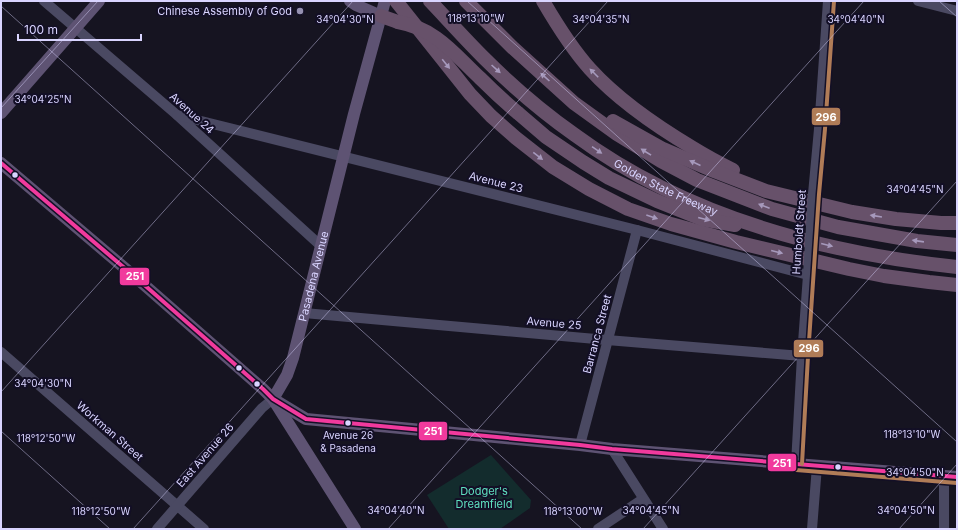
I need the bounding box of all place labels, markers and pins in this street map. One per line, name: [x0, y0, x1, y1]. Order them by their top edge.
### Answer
place label: Chinese Assembly of God: [157, 4, 292, 18]
marker: Chinese Assembly of God: [295, 6, 305, 16]
unlabelled marker: [10, 170, 20, 180]
unlabelled marker: [234, 363, 244, 373]
unlabelled marker: [252, 379, 262, 389]
marker: Avenue 26 & Pasadena: [343, 418, 353, 428]
place label: Avenue 26 & Pasadena: [320, 429, 376, 454]
unlabelled marker: [833, 462, 843, 472]

